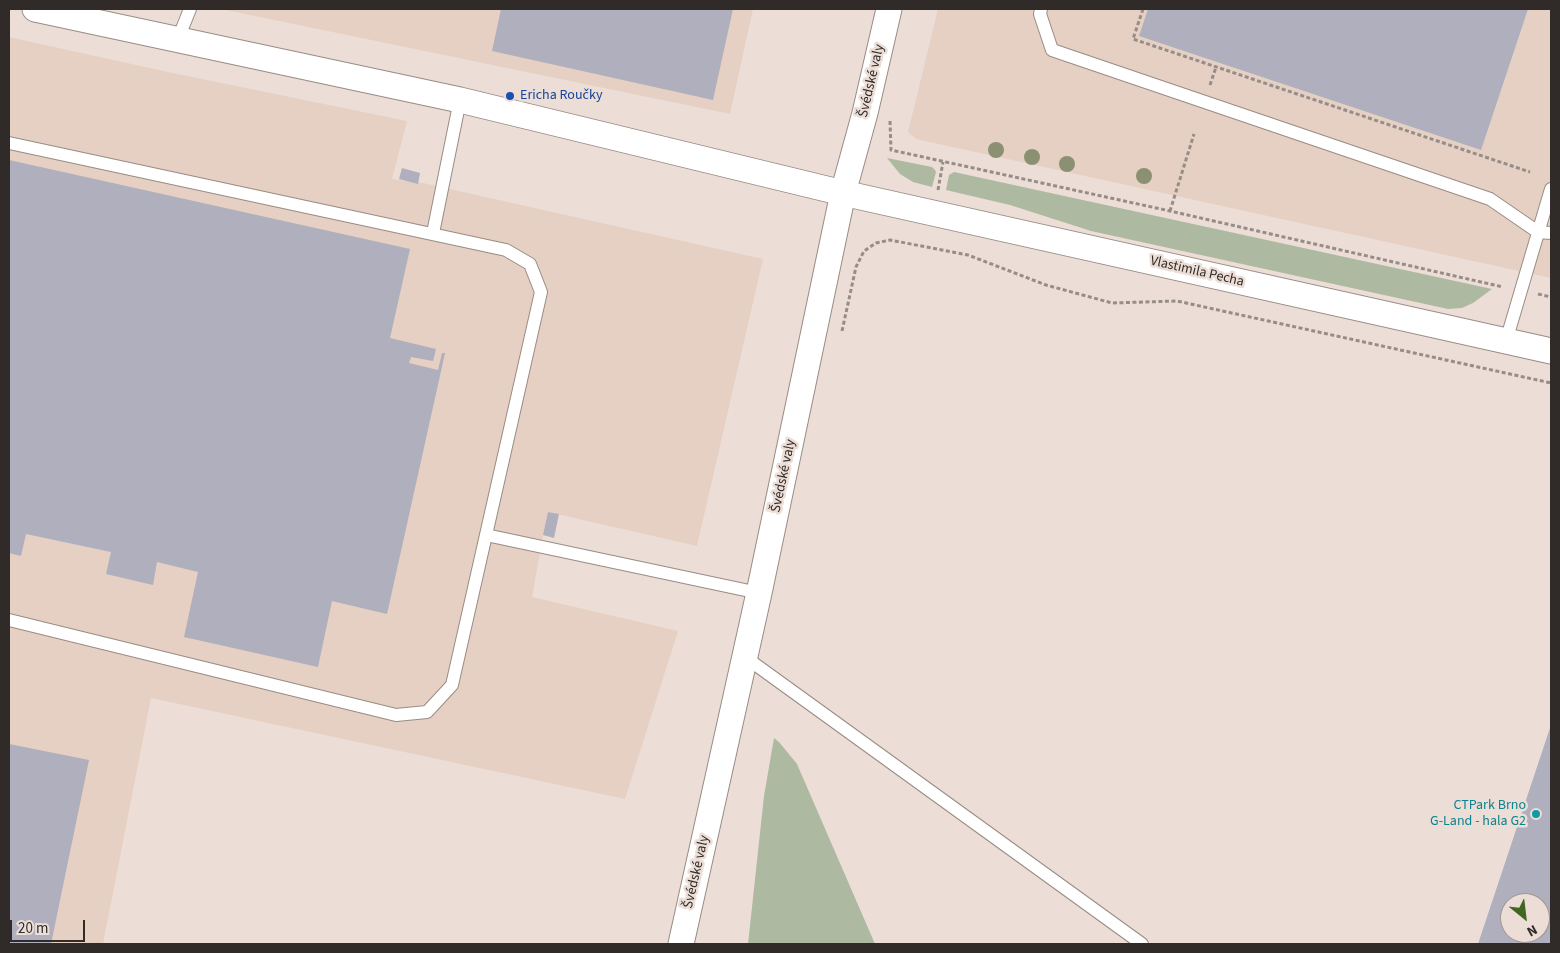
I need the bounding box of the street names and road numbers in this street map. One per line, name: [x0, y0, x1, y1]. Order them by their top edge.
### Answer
street label: Švédské valy: [855, 43, 889, 119]
street label: Vlastimila Pecha: [1149, 253, 1245, 291]
street label: Švédské valy: [768, 438, 800, 514]
street label: Švédské valy: [680, 834, 714, 910]

